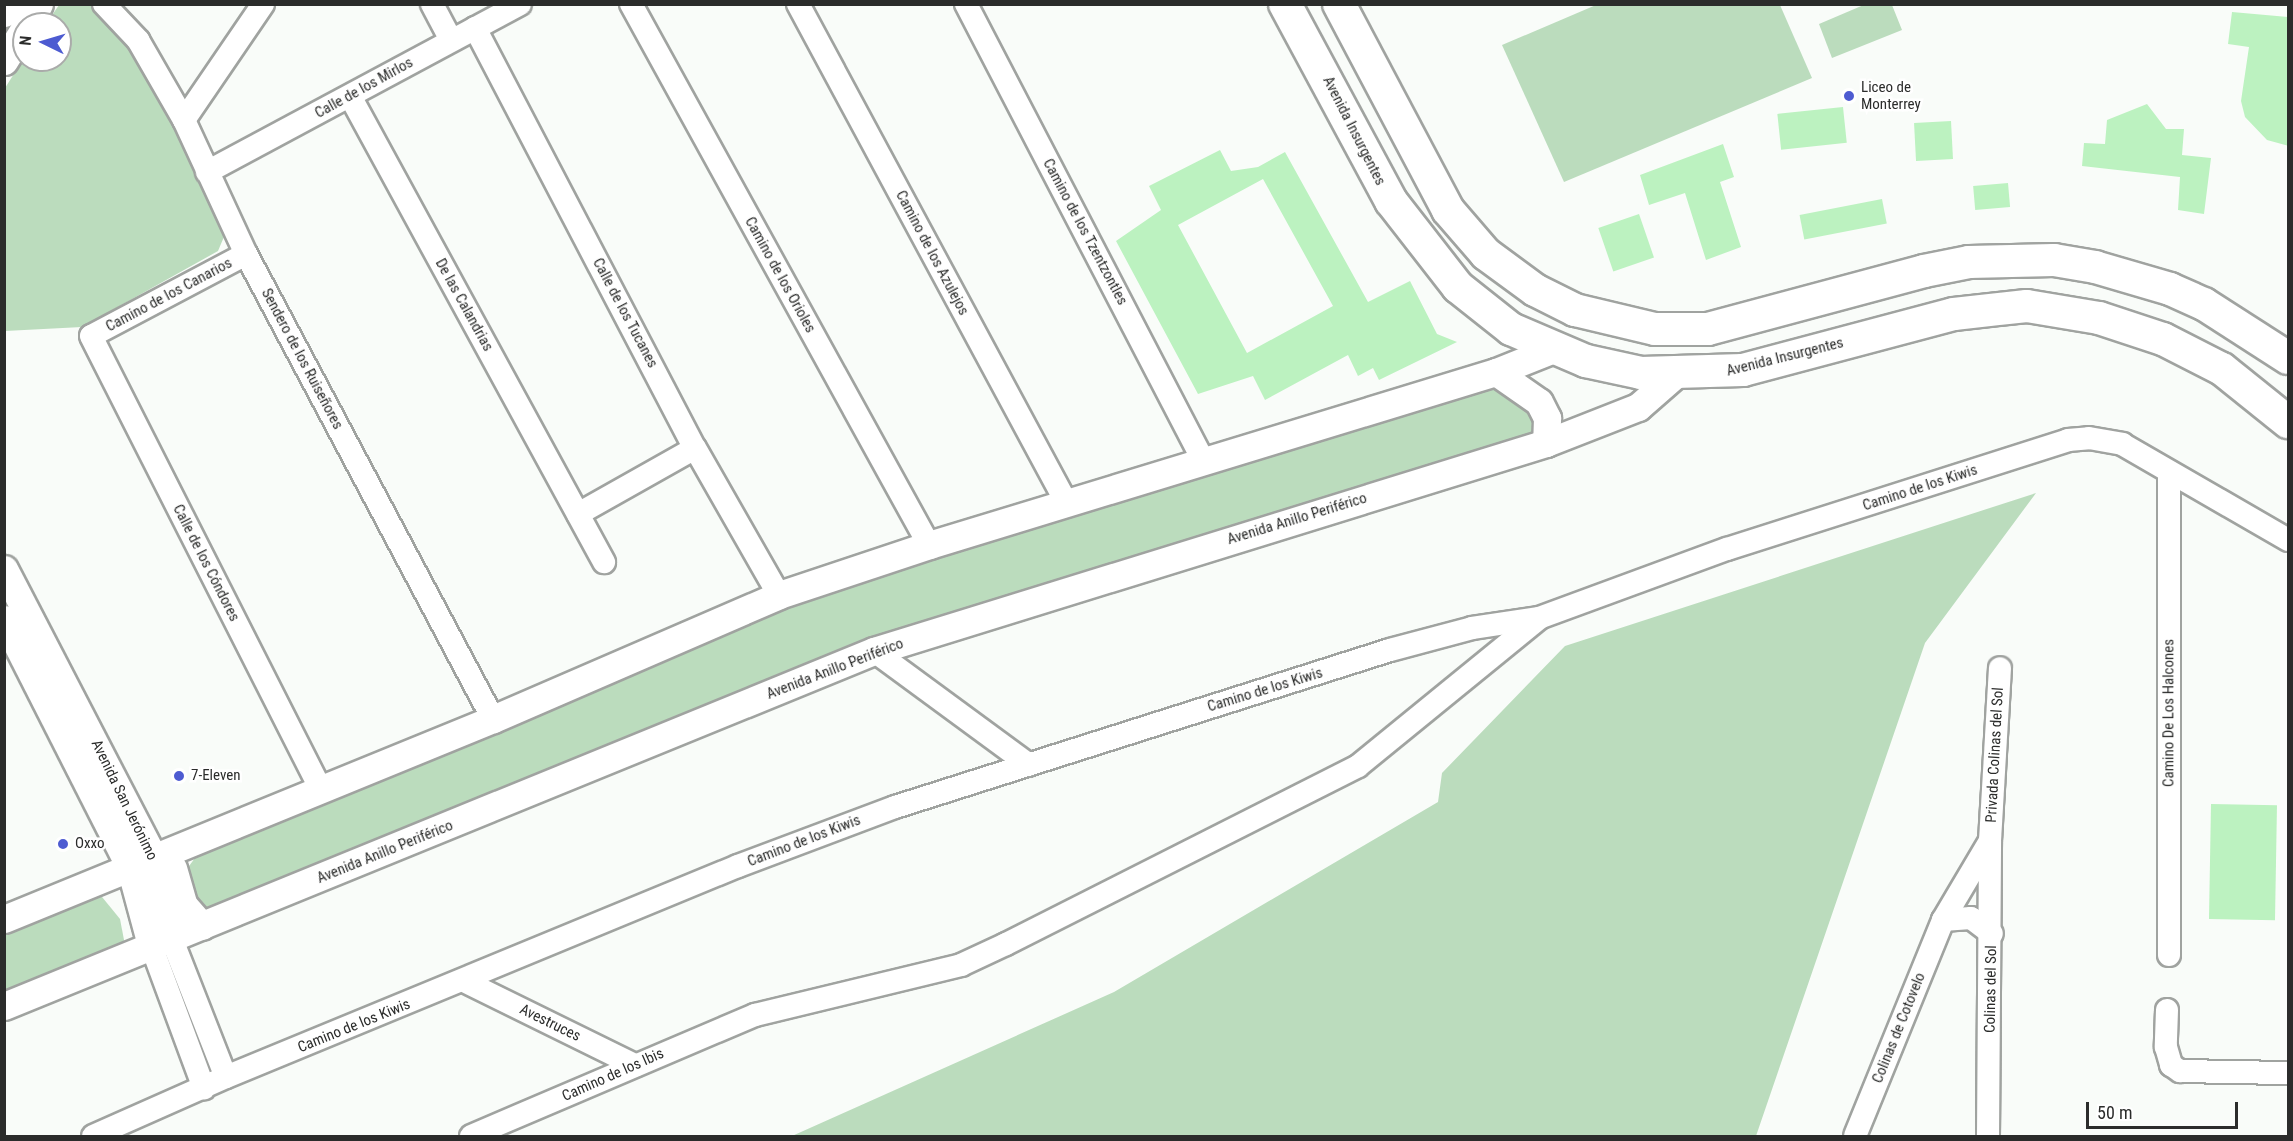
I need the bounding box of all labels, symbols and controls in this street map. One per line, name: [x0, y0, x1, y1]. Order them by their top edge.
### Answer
north arrow: [12, 12, 72, 72]
text: N: [16, 35, 35, 46]
street label: Calle de los Mirlos: [312, 54, 416, 122]
street label: Avenida Insurgentes: [1319, 73, 1389, 189]
place label: Liceo de Monterrey: [1861, 78, 1921, 113]
marker: Liceo de Monterrey: [1842, 89, 1856, 103]
street label: Camino de los Tzentzontles: [1039, 156, 1131, 308]
street label: Camino de los Azulejos: [892, 188, 972, 318]
street label: Camino de los Orioles: [741, 214, 819, 336]
street label: Camino de los Canarios: [103, 254, 235, 336]
street label: Calle de los Tucanes: [588, 255, 662, 371]
street label: De las Calandrias: [431, 256, 497, 354]
street label: Sendero de los Ruiseñores: [257, 286, 347, 432]
street label: Avenida Insurgentes: [1725, 334, 1845, 380]
street label: Camino de los Kiwis: [1860, 461, 1980, 515]
street label: Avenida Anillo Periférico: [1225, 489, 1369, 549]
street label: Calle de los Cóndores: [169, 502, 243, 624]
street label: Avenida Anillo Periférico: [764, 635, 906, 703]
street label: Camino De Los Halcones: [2160, 639, 2178, 787]
street label: Camino de los Kiwis: [1205, 664, 1325, 716]
street label: Privada Colinas del Sol: [1982, 687, 2008, 823]
street label: Avenida San Jerónimo: [87, 737, 161, 863]
place label: 7-Eleven: [191, 767, 241, 785]
marker: 7-Eleven: [172, 769, 186, 783]
street label: Camino de los Kiwis: [745, 811, 863, 871]
street label: Avenida Anillo Periférico: [314, 817, 456, 887]
place label: Oxxo: [75, 835, 105, 853]
marker: Oxxo: [56, 837, 70, 851]
street label: Colinas del Sol: [1981, 945, 2001, 1033]
street label: Colinas de Cotovelo: [1869, 970, 1929, 1086]
street label: Camino de los Kiwis: [295, 995, 413, 1057]
street label: Avestruces: [517, 1001, 583, 1045]
street label: Camino de los Ibis: [559, 1045, 667, 1105]
scale bar: [2089, 1090, 2240, 1128]
text: 50 m: [2097, 1102, 2132, 1123]

